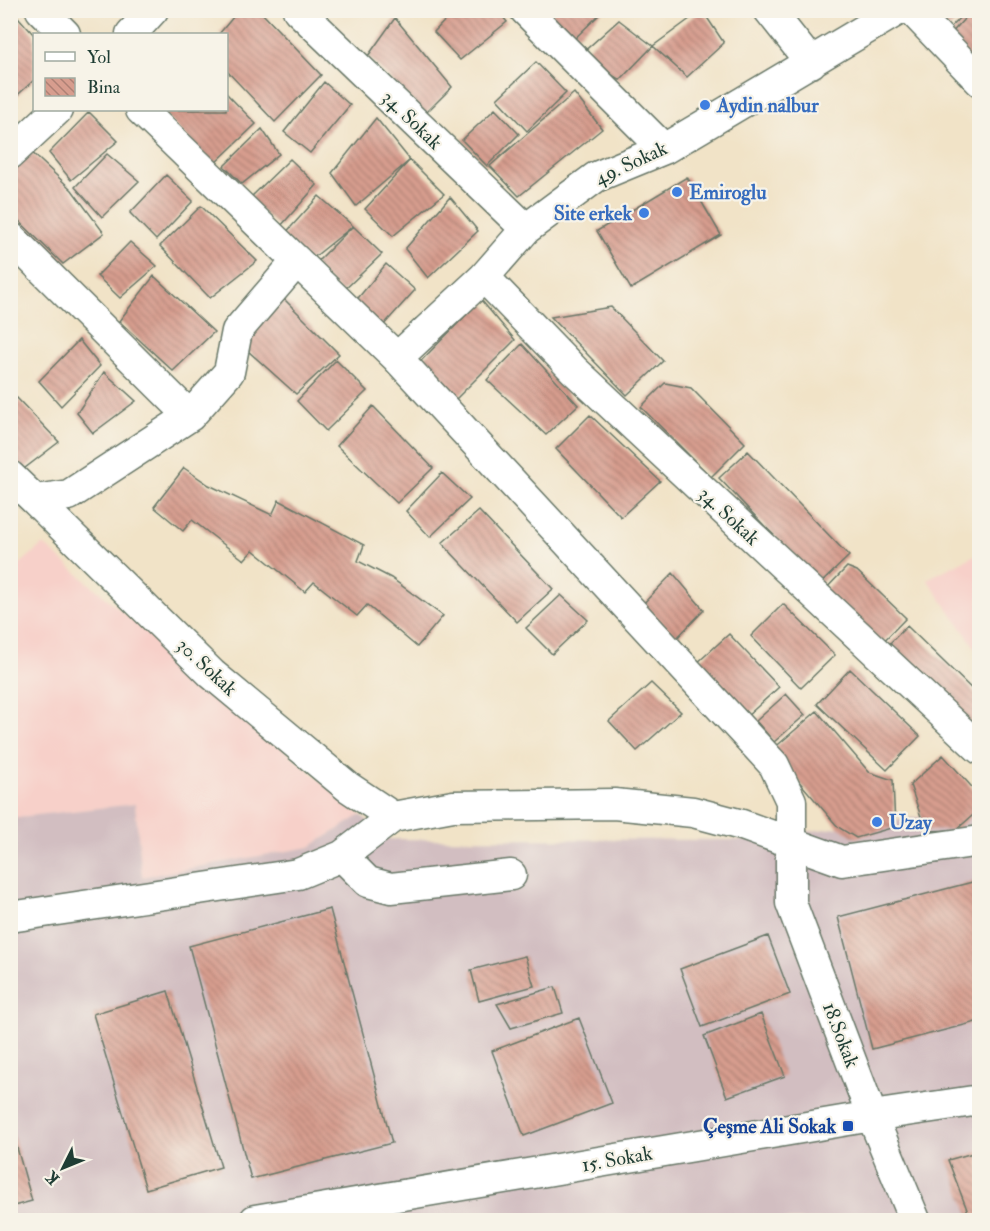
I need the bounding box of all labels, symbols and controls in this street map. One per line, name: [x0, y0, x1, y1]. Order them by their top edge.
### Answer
legend: [33, 33, 228, 111]
text: Yol: [87, 46, 111, 69]
text: Bina: [87, 76, 121, 99]
street label: 34. Sokak: [376, 85, 448, 155]
place label: Aydin nalbur: [716, 93, 819, 119]
marker: Aydin nalbur: [698, 98, 712, 112]
street label: 49. Sokak: [591, 135, 672, 191]
place label: Emiroglu: [689, 180, 767, 206]
marker: Emiroglu: [670, 185, 684, 199]
place label: Site erkek: [554, 201, 632, 226]
marker: Site erkek: [637, 206, 651, 220]
street label: 34. Sokak: [693, 481, 765, 551]
street label: 30. Sokak: [171, 633, 243, 702]
place label: Uzay: [889, 810, 933, 836]
marker: Uzay: [870, 815, 884, 829]
street label: 18.Sokak: [817, 999, 865, 1072]
place label: Çeşme Ali Sokak: [703, 1114, 836, 1139]
marker: Çeşme Ali Sokak: [841, 1119, 855, 1133]
north arrow: [33, 1138, 93, 1198]
street label: 15. Sokak: [580, 1140, 655, 1178]
text: K: [41, 1166, 64, 1188]

